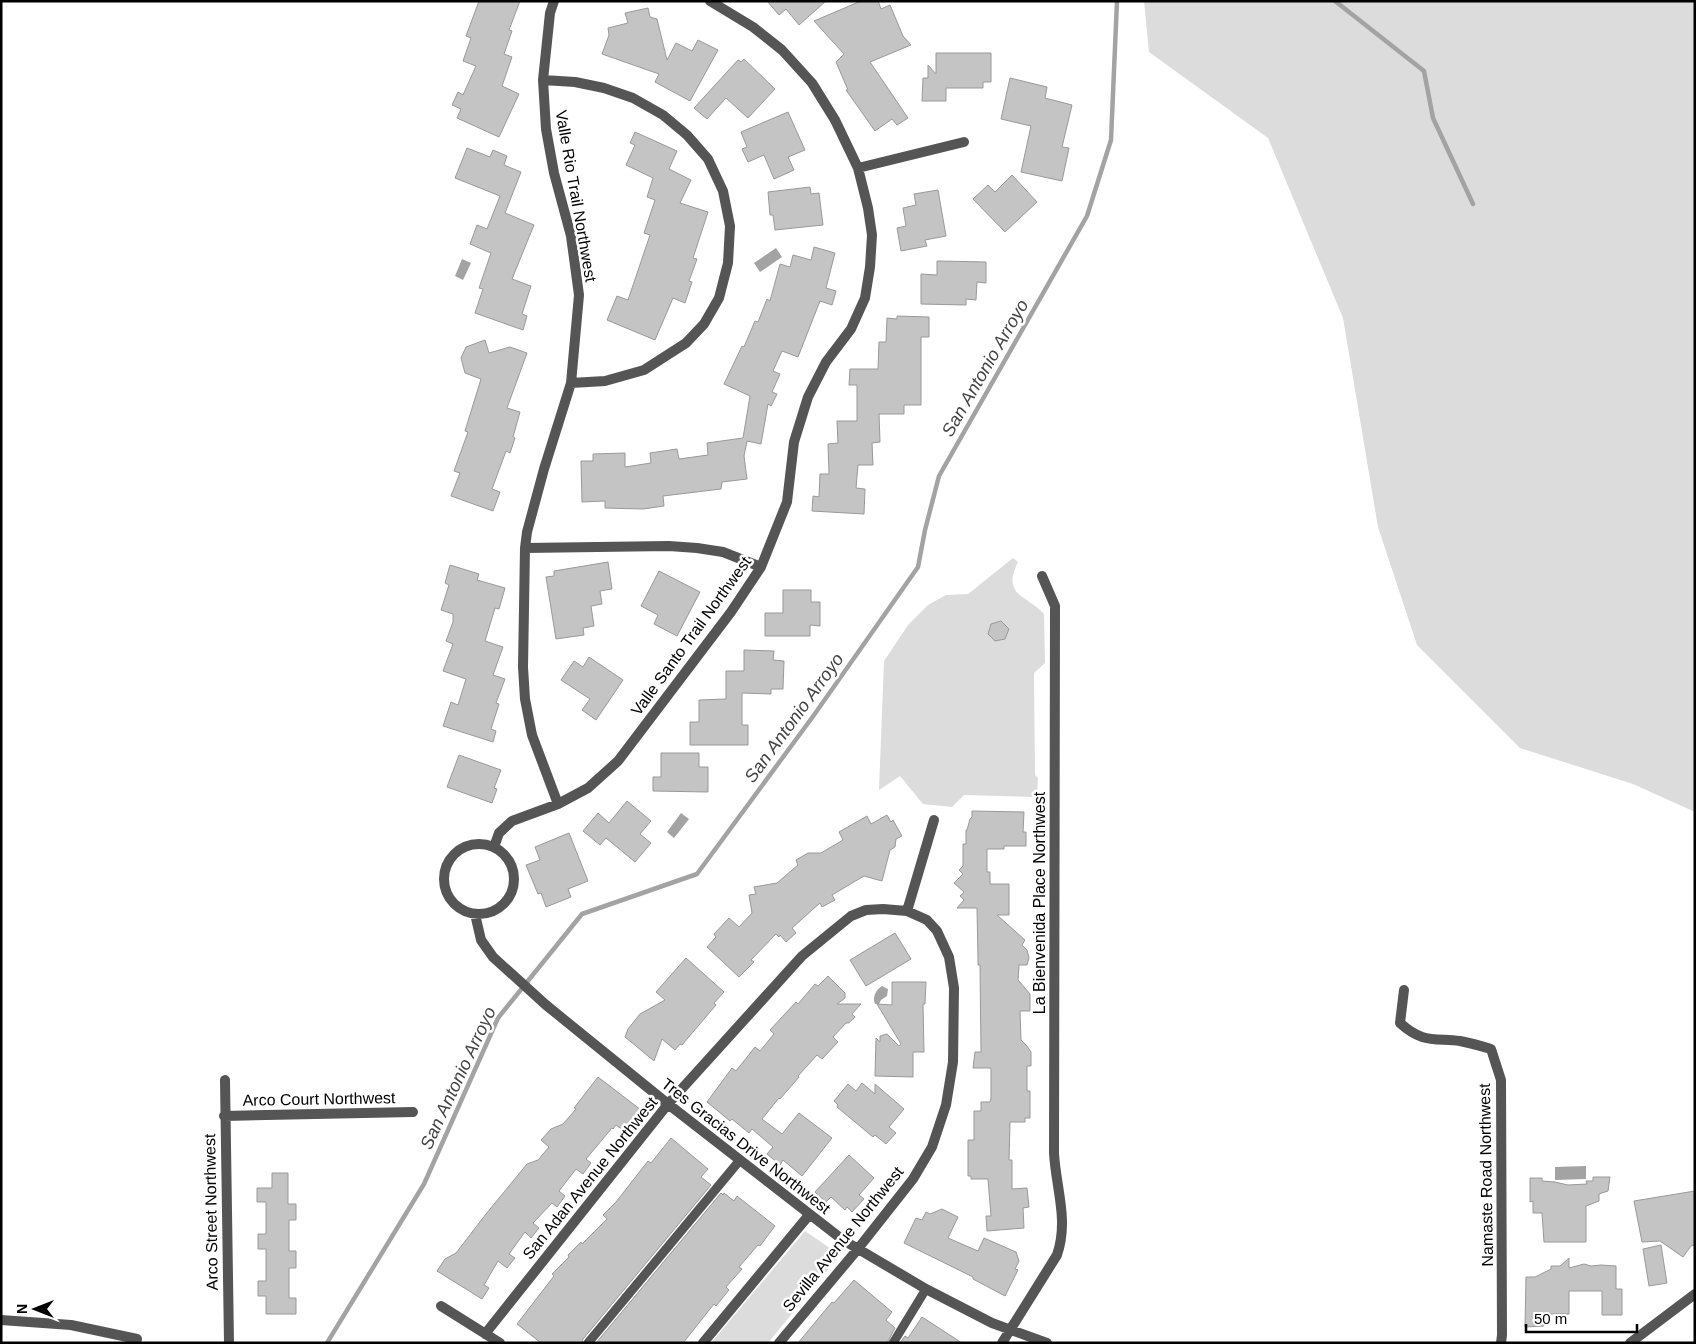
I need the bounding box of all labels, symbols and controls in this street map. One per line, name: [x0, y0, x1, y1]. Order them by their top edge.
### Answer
street label: Valle Rio Trail Northwest: [553, 109, 600, 284]
water label: San Antonio Arroyo: [938, 296, 1032, 440]
street label: Valle Santo Trail Northwest: [628, 553, 755, 719]
water label: San Antonio Arroyo: [740, 650, 848, 786]
street label: La Bienvenida Place Northwest: [1031, 791, 1048, 1014]
water label: San Antonio Arroyo: [416, 1004, 500, 1152]
street label: Tres Gracias Drive Northwest: [658, 1075, 834, 1217]
street label: Namaste Road Northwest: [1476, 1083, 1496, 1267]
street label: Arco Court Northwest: [242, 1089, 396, 1109]
street label: San Adan Avenue Northwest: [519, 1093, 661, 1262]
street label: Arco Street Northwest: [201, 1133, 221, 1290]
street label: Sevilla Avenue Northwest: [779, 1163, 907, 1315]
north arrow: [10, 1284, 60, 1334]
scale bar: [1526, 1302, 1637, 1334]
text: N: [14, 1304, 30, 1314]
text: 50 m: [1534, 1310, 1567, 1327]

